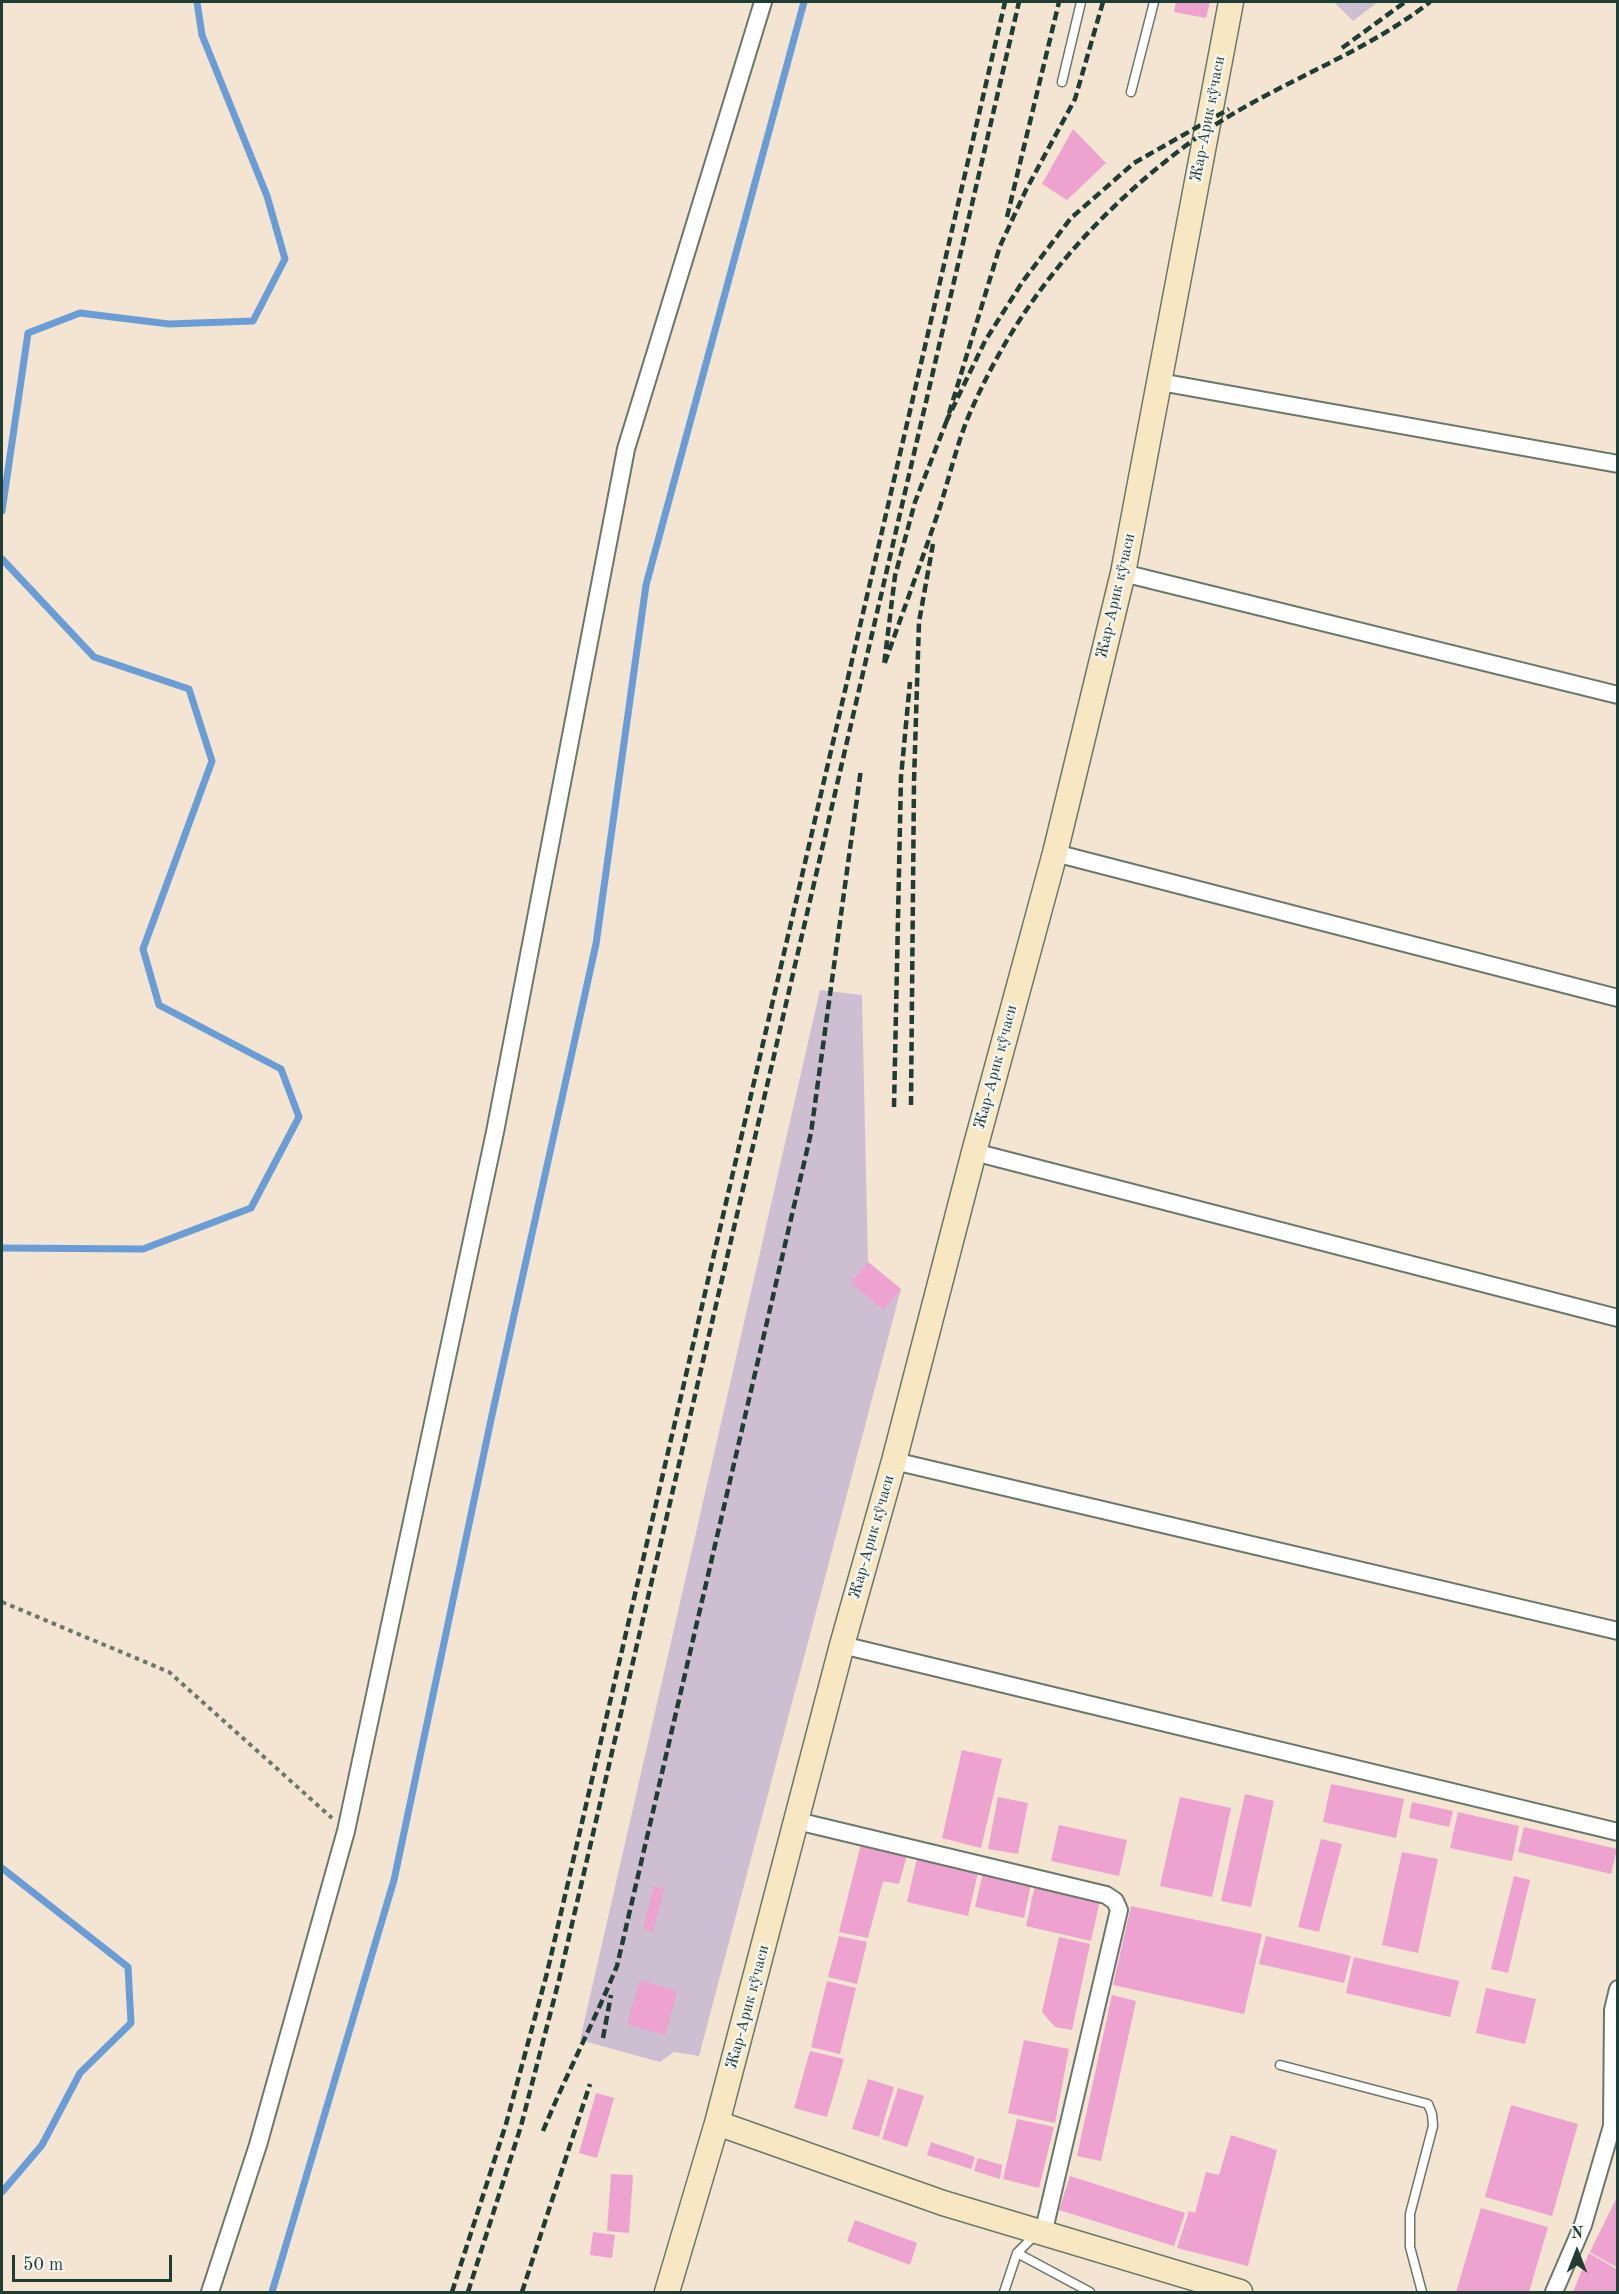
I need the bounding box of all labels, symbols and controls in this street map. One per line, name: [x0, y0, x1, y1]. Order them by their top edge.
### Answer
street label: Жар-Арик кўчаси: [1186, 54, 1230, 184]
street label: Жар-Арик кўчаси: [1092, 532, 1140, 660]
street label: Жар-Арик кўчаси: [970, 1003, 1022, 1131]
street label: Жар-Арик кўчаси: [845, 1473, 899, 1601]
street label: Жар-Арик кўчаси: [722, 1943, 774, 2071]
north arrow: [1547, 2222, 1607, 2282]
text: N: [1571, 2226, 1583, 2242]
scale bar: [15, 2243, 176, 2281]
text: 50 m: [23, 2256, 63, 2274]

